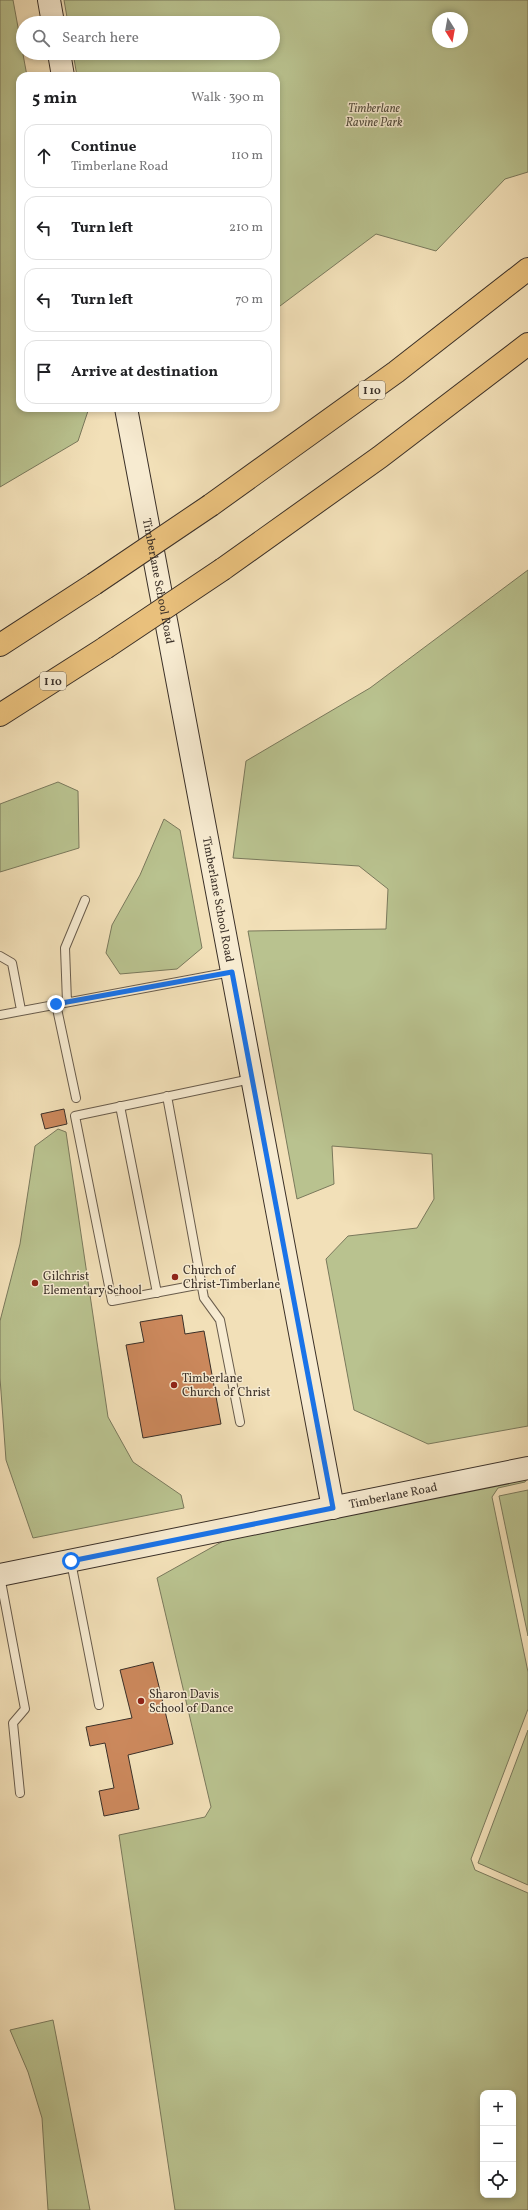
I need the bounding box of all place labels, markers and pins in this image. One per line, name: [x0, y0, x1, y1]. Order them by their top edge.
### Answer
place label: Church of Christ-Timberlane: [183, 1263, 280, 1293]
place label: Gilchrist Elementary School: [43, 1269, 142, 1299]
marker: Church of Christ-Timberlane: [170, 1272, 180, 1282]
marker: Gilchrist Elementary School: [30, 1278, 40, 1288]
place label: Timberlane Church of Christ: [182, 1371, 270, 1401]
marker: Timberlane Church of Christ: [169, 1380, 179, 1390]
place label: Sharon Davis School of Dance: [149, 1687, 234, 1717]
marker: Sharon Davis School of Dance: [136, 1696, 146, 1706]

